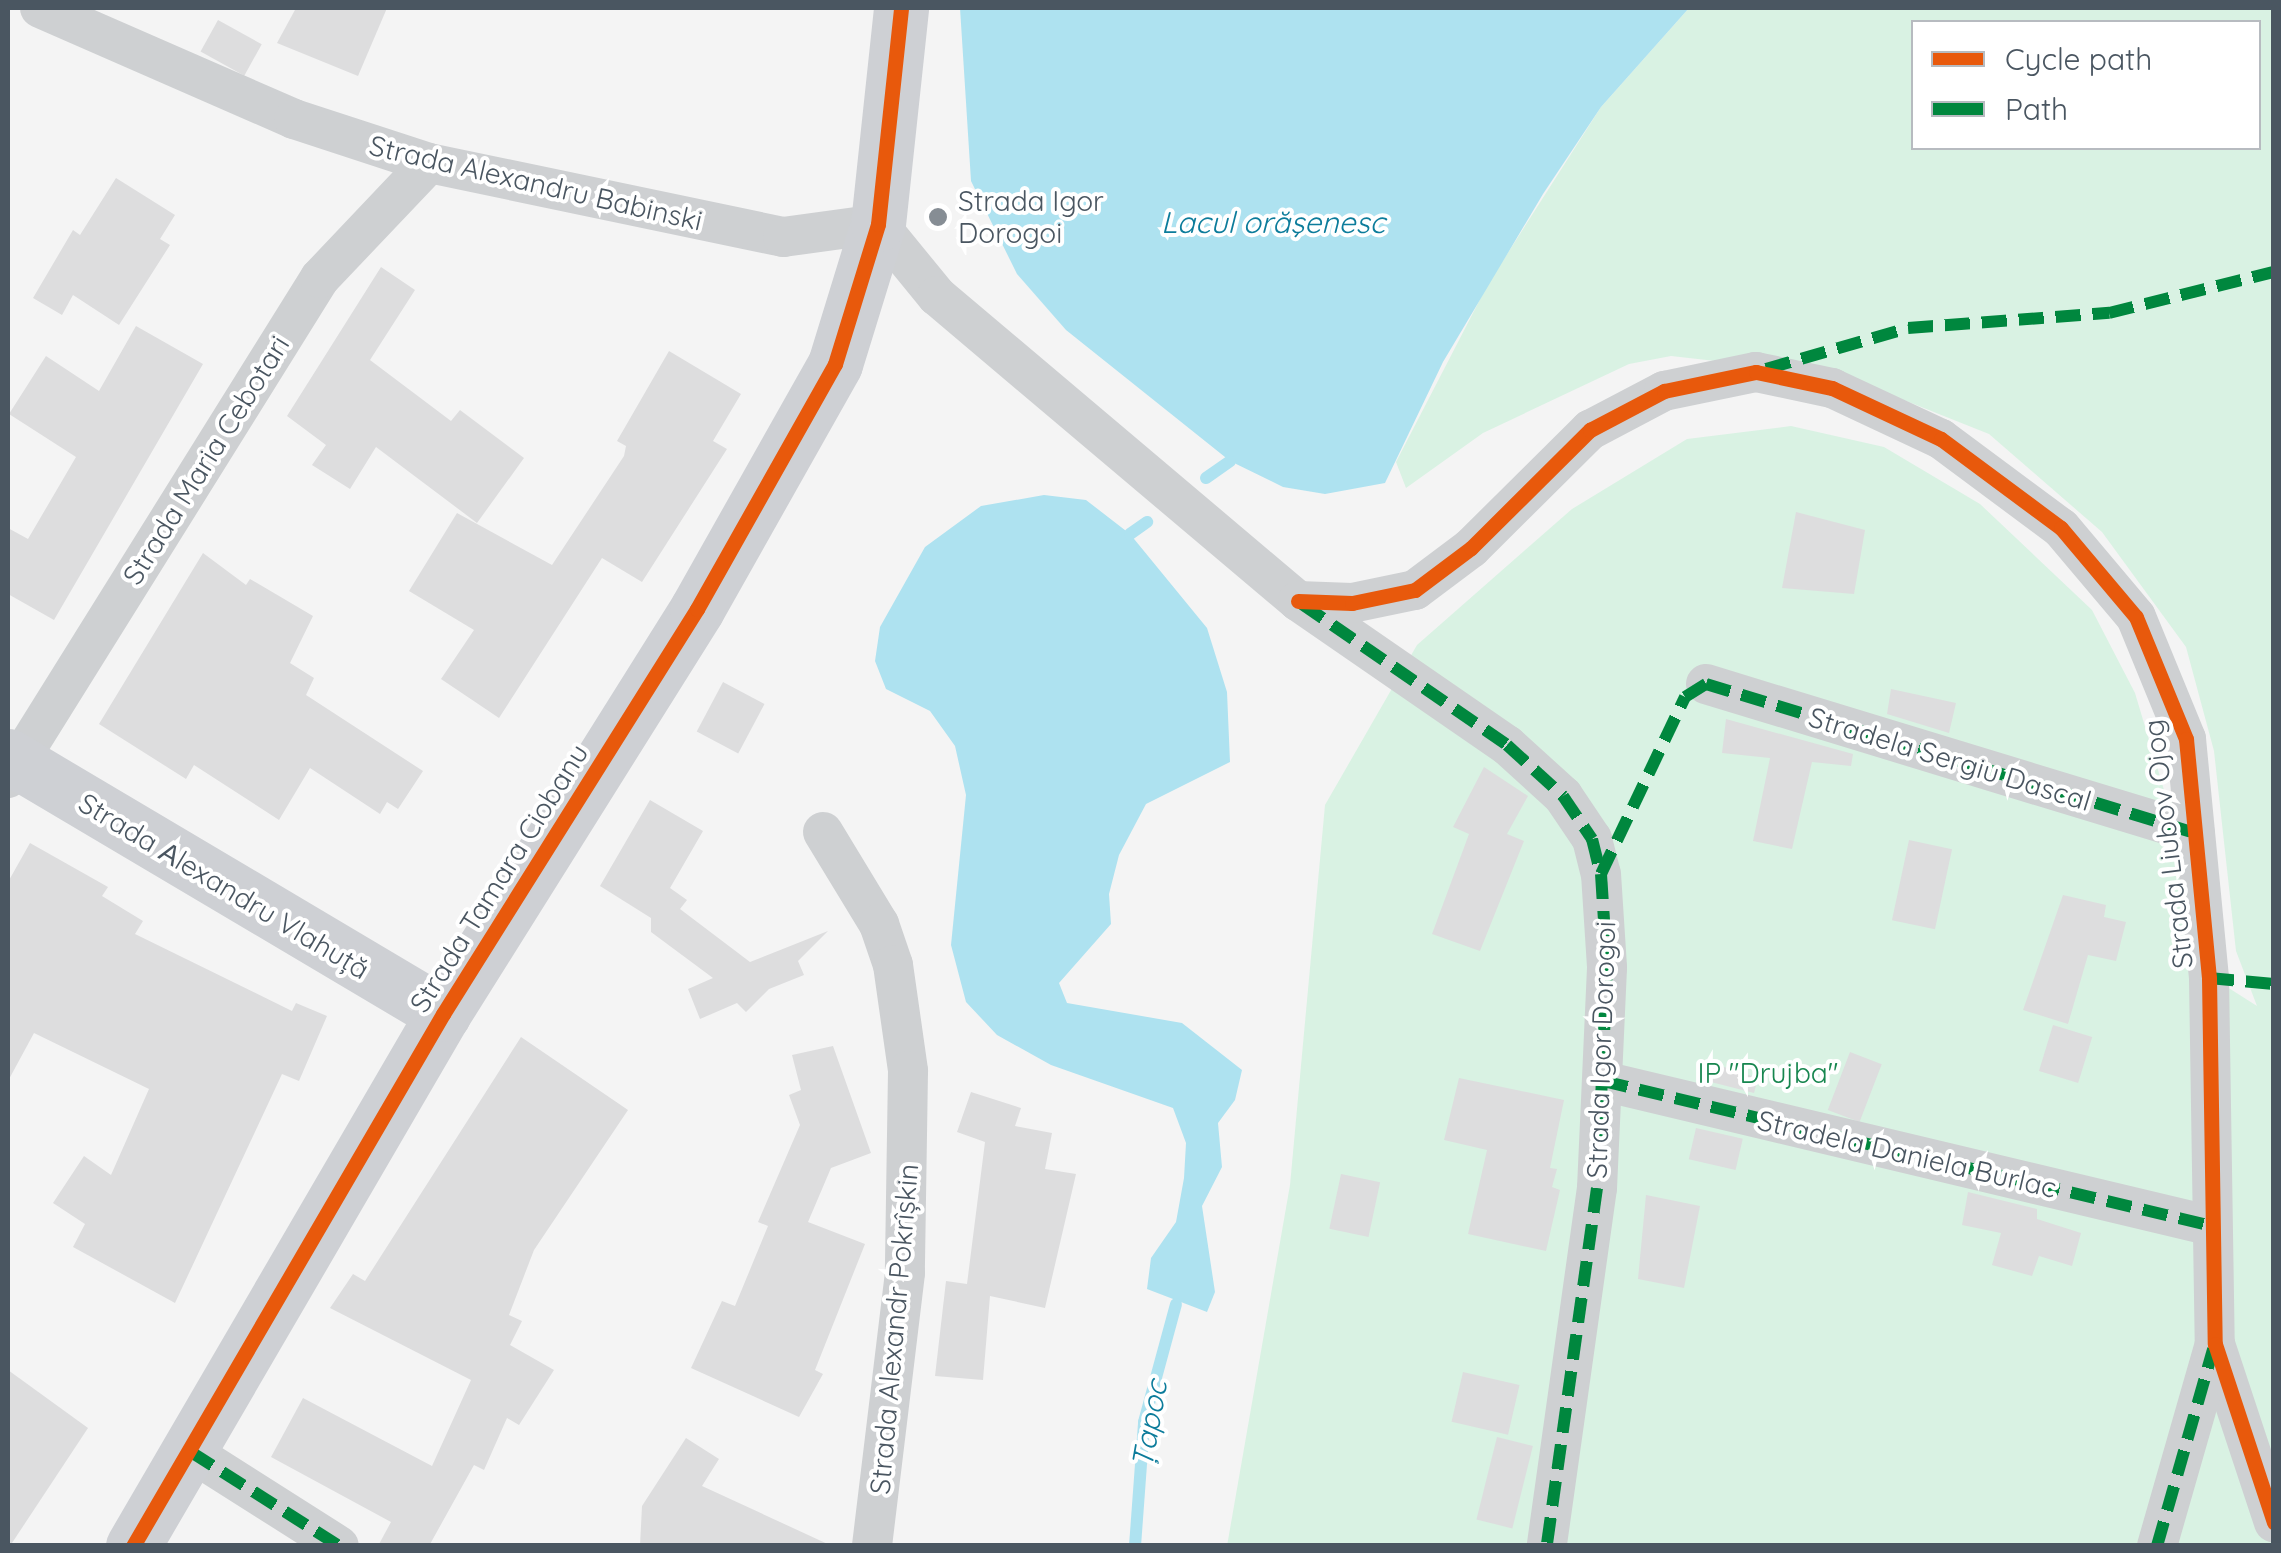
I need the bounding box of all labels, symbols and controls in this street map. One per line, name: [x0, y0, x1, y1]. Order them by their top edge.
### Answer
legend: [1911, 20, 2261, 150]
text: Cycle path: [2005, 40, 2152, 78]
text: Path: [2005, 90, 2068, 128]
street label: Strada Alexandru Babinski: [366, 128, 706, 238]
place label: Strada Igor Dorogoi: [958, 184, 1104, 250]
water label: Lacul orăşenesc: [1161, 204, 1385, 240]
marker: Strada Igor Dorogoi: [927, 206, 949, 228]
street label: Strada Maria Cebotari: [116, 329, 296, 591]
street label: Stradela Sergiu Dascal: [1805, 700, 2095, 818]
street label: Strada Liubov Ojog: [2136, 718, 2200, 970]
street label: Strada Tamara Ciobanu: [403, 738, 595, 1018]
street label: Strada Аlexandru Vlahuță: [73, 786, 375, 986]
street label: Strada Igor Dorogoi: [1580, 921, 1622, 1179]
park label: IP "Drujba": [1697, 1056, 1839, 1090]
street label: Stradela Daniela Burlac: [1754, 1103, 2060, 1205]
street label: Strada Alexandr Pokrîșkin: [863, 1162, 925, 1496]
water label: Țapoc: [1124, 1377, 1174, 1471]

